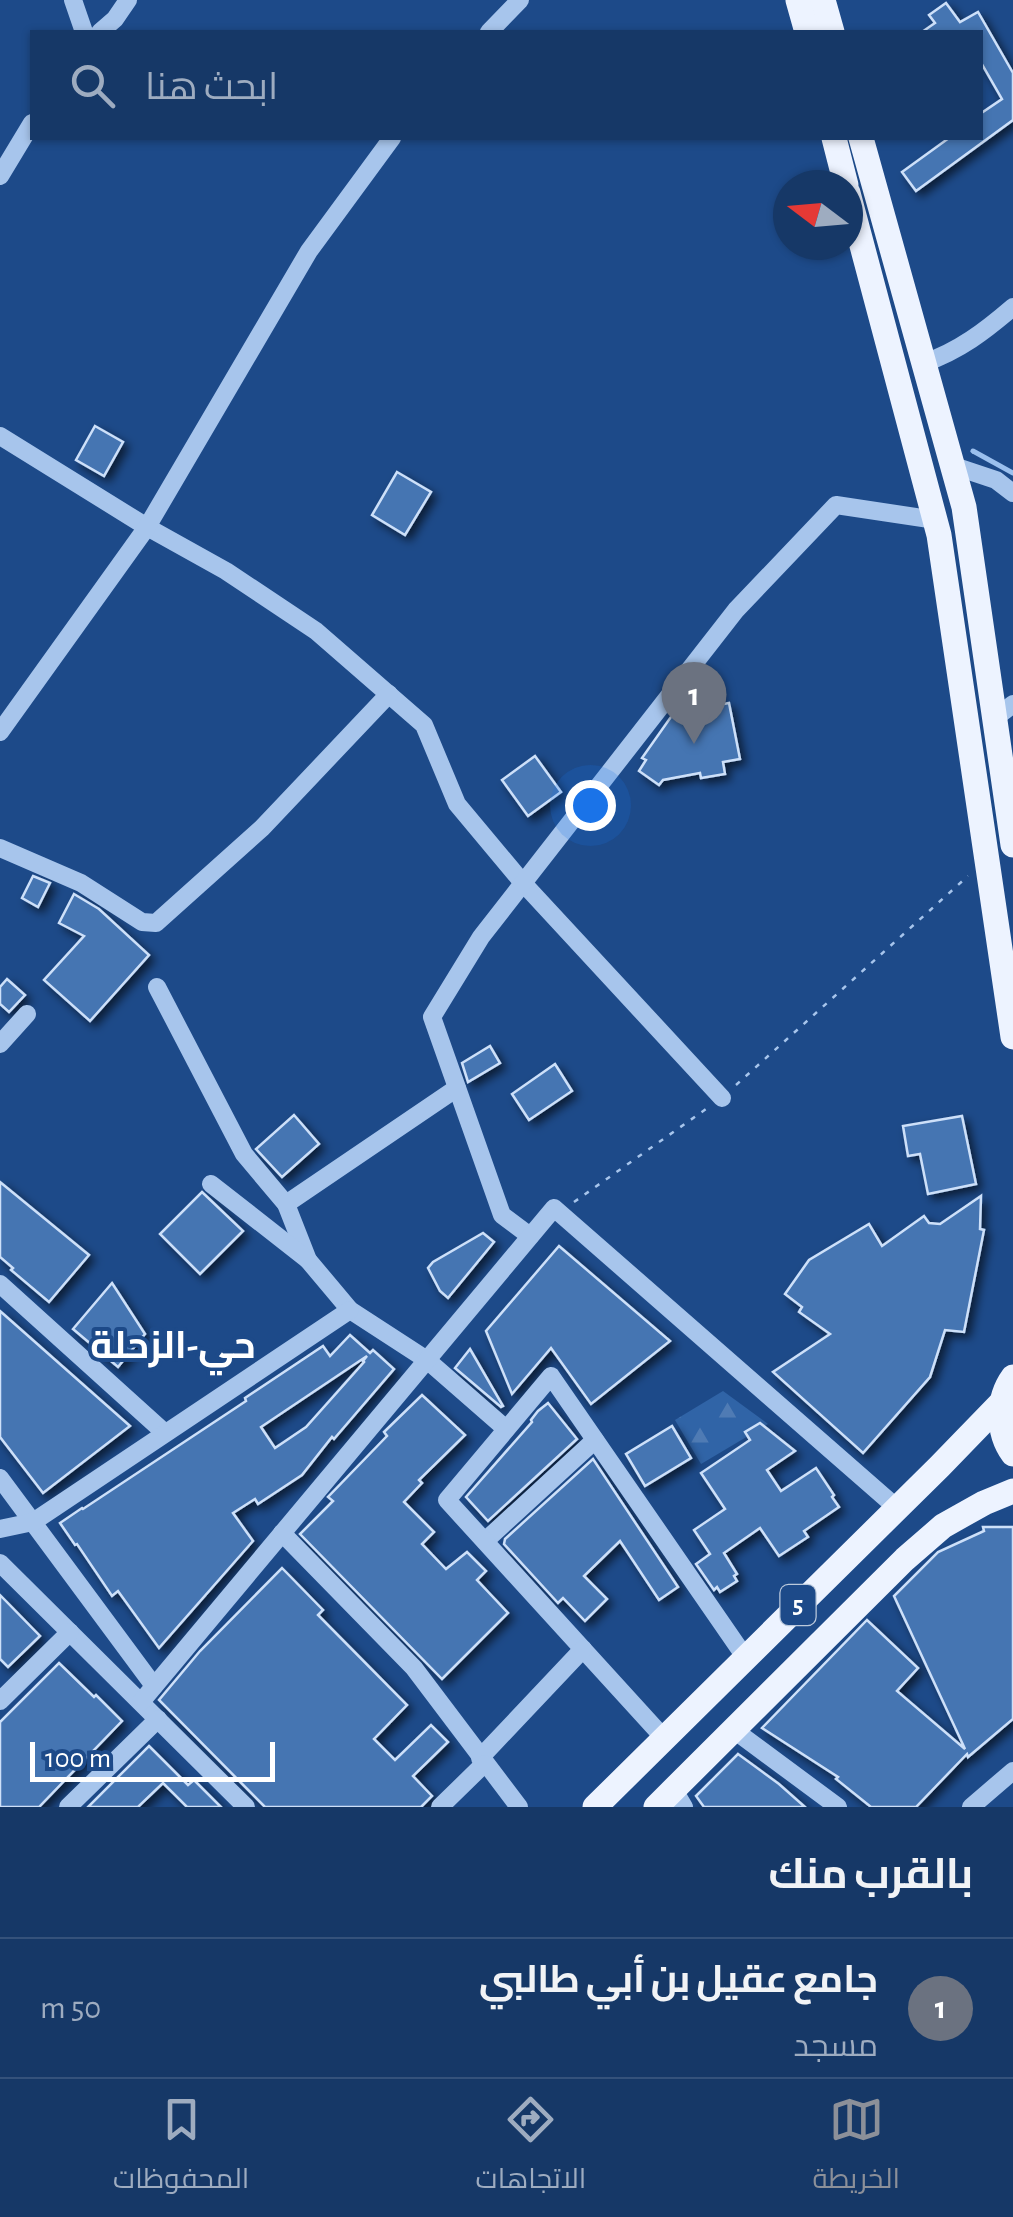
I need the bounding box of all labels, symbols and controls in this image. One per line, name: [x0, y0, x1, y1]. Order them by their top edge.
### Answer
search box: [30, 30, 983, 140]
icon: search: [65, 58, 120, 113]
text: ابحث هنا: [145, 69, 278, 107]
north arrow: [773, 170, 863, 260]
pin: 1: [662, 662, 726, 744]
your location: [565, 780, 616, 831]
district label: حي-الزحلة: [90, 1328, 256, 1376]
road number: 5: [780, 1585, 816, 1625]
scale bar: [30, 1737, 275, 1782]
text: 100 m: [45, 1745, 111, 1773]
text: بالقرب منك: [769, 1854, 973, 1896]
text: جامع عقيل بن أبي طالبي: [479, 1962, 878, 2000]
text: 50 m: [40, 1992, 101, 2024]
text: 1: [935, 1992, 946, 2024]
text: مسجد: [794, 2030, 878, 2062]
tab: المحفوظات: [113, 2092, 249, 2204]
tab: الاتجاهات: [476, 2092, 586, 2204]
tab: الخريطة: [813, 2092, 900, 2204]

